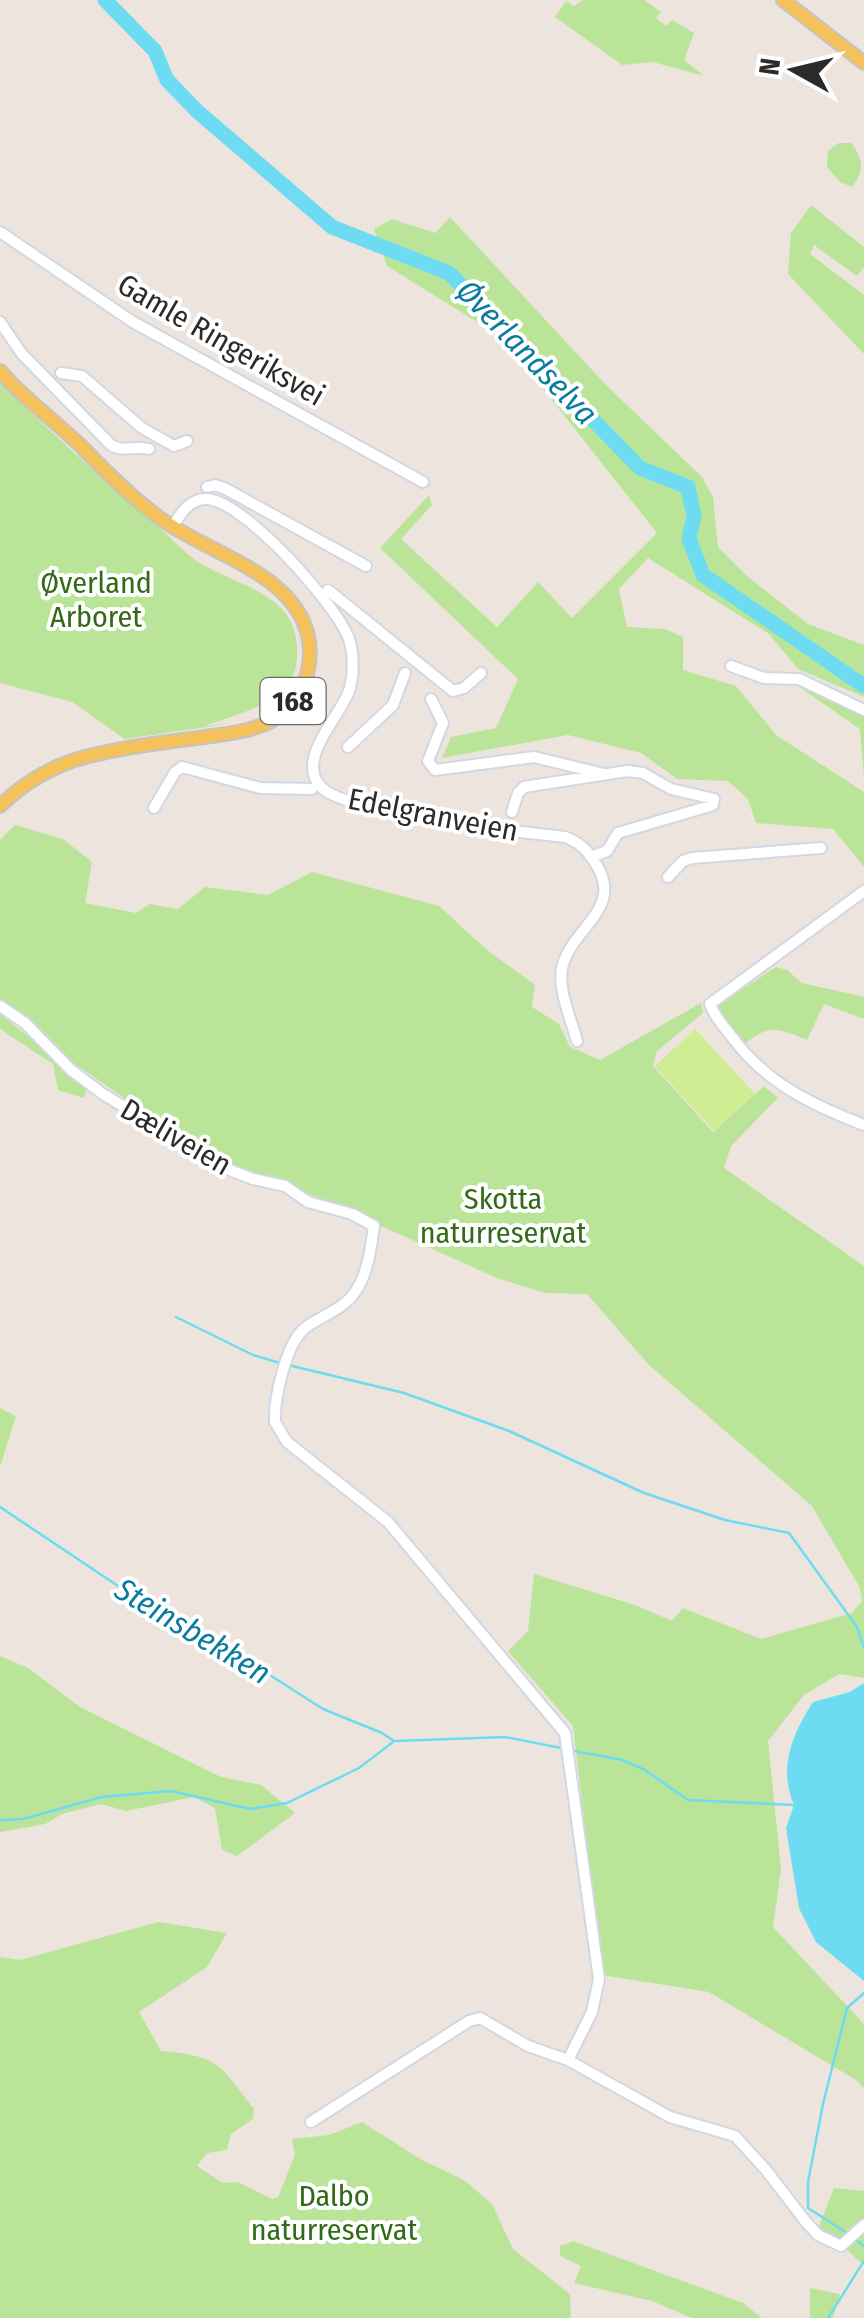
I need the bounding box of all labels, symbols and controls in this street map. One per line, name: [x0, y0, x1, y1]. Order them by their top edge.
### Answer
north arrow: [744, 20, 844, 120]
text: N: [752, 56, 787, 77]
street label: Gamle Ringeriksvei: [111, 266, 331, 414]
water label: Øverlandselva: [449, 272, 605, 432]
park label: Øverland Arboret: [40, 565, 152, 635]
road number: 168: [260, 678, 326, 724]
street label: Edelgranveien: [345, 781, 521, 849]
street label: Dæliveien: [114, 1091, 238, 1183]
park label: Skotta naturreservat: [420, 1181, 586, 1251]
water label: Steinsbekken: [108, 1569, 278, 1692]
park label: Dalbo naturreservat: [251, 2178, 417, 2248]

